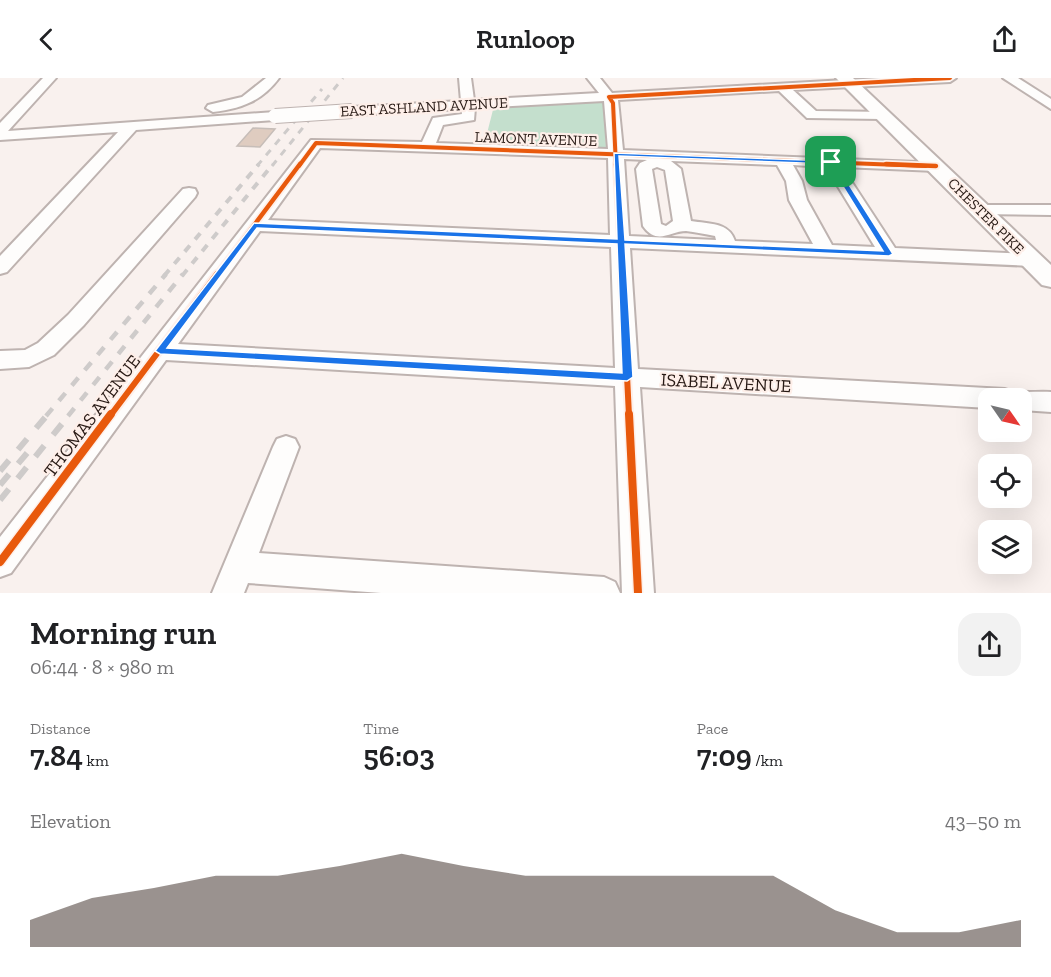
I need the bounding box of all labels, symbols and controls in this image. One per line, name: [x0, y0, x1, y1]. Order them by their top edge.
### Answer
icon: back: [30, 23, 63, 56]
text: Runloop: [476, 23, 575, 55]
icon: share: [988, 23, 1021, 56]
street label: EAST ASHLAND AVENUE: [340, 94, 509, 120]
street label: LAMONT AVENUE: [474, 128, 598, 150]
pin: [805, 136, 856, 187]
icon: arrive: [814, 145, 847, 178]
street label: CHESTER PIKE: [944, 174, 1028, 258]
street label: THOMAS AVENUE: [39, 350, 145, 482]
street label: ISABEL AVENUE: [660, 369, 792, 397]
north arrow: [978, 388, 1032, 442]
map controls: [978, 388, 1032, 574]
button: locate: [978, 454, 1032, 508]
button: layers: [978, 520, 1032, 574]
text: Morning run: [30, 613, 216, 652]
button: share: [958, 613, 1021, 676]
text: 06:44 · 8 × 980 m: [30, 655, 174, 679]
text: Distance: [30, 719, 91, 738]
text: Time: [363, 719, 399, 738]
text: Pace: [697, 719, 728, 738]
text: 7.84: [30, 738, 83, 774]
text: 56:03: [363, 738, 435, 774]
text: 7:09: [697, 738, 752, 774]
text: km: [83, 751, 109, 770]
text: /km: [752, 751, 783, 770]
text: Elevation: [30, 809, 111, 833]
text: 43–50 m: [945, 809, 1021, 833]

